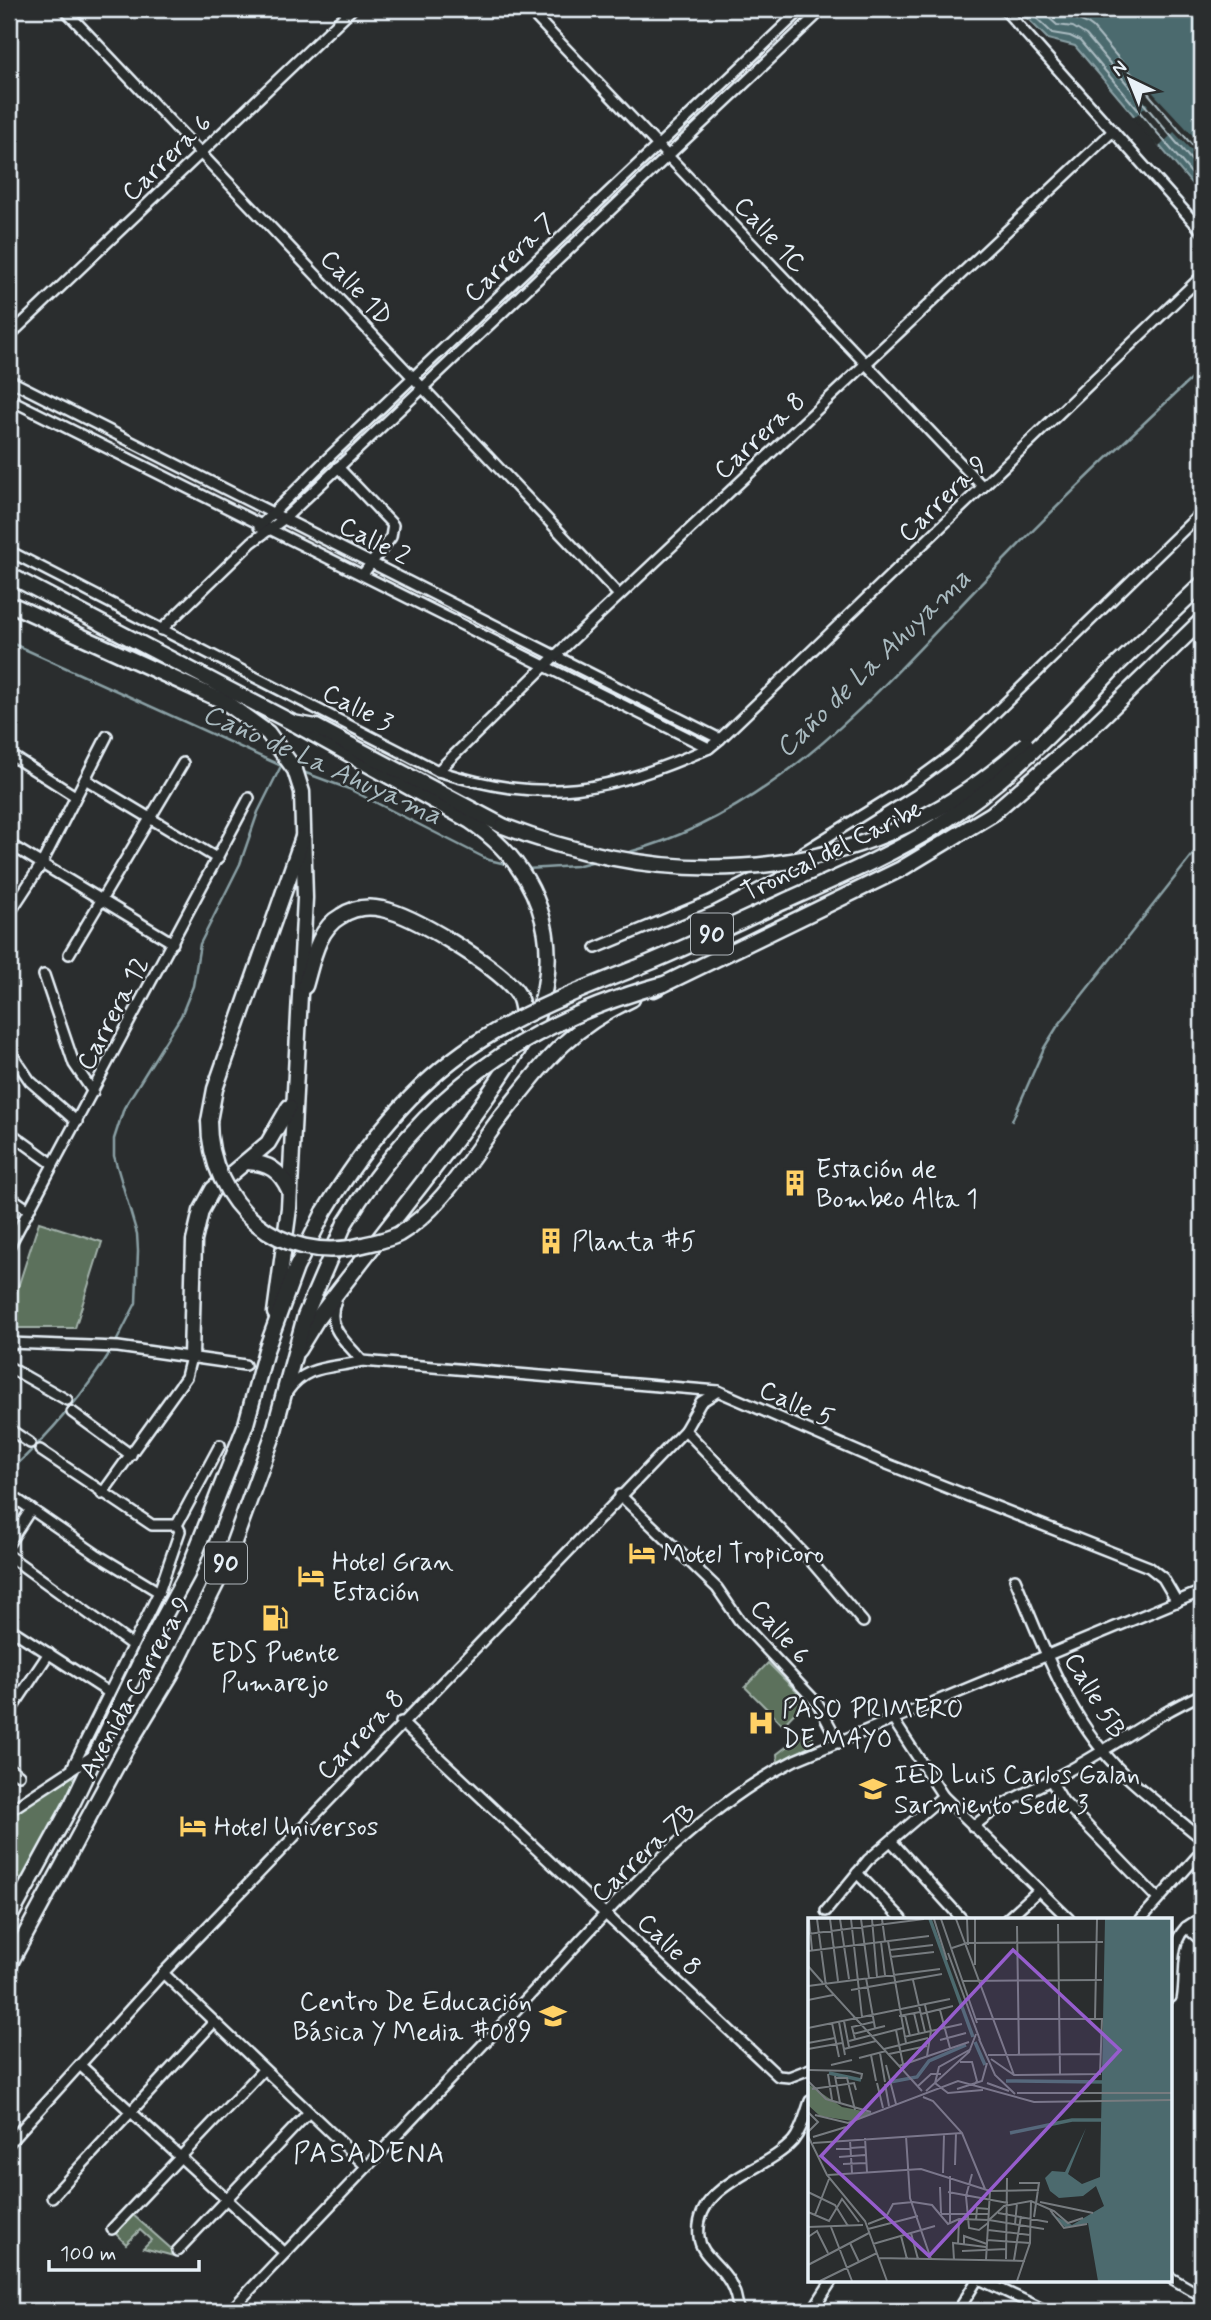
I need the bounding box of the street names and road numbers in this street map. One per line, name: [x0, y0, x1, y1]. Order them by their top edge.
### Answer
street label: Carrera 6: [115, 107, 220, 210]
street label: Calle 1C: [725, 190, 814, 281]
street label: Carrera 7: [457, 206, 564, 311]
street label: Calle 1D: [312, 243, 400, 334]
street label: Carrera 8: [707, 385, 814, 488]
street label: Carrera 9: [891, 448, 996, 551]
street label: Calle 2: [333, 509, 416, 574]
street label: Calle 3: [316, 677, 398, 741]
street label: Troncal del Caribe: [736, 793, 928, 910]
road number: 90: [691, 914, 733, 954]
street label: Carrera 12: [69, 951, 158, 1077]
street label: Calle 5: [753, 1373, 839, 1436]
road number: 90: [205, 1542, 247, 1583]
street label: Avenida Carrera 9: [72, 1591, 200, 1785]
street label: Calle 6: [742, 1592, 817, 1672]
street label: Calle 5B: [1055, 1647, 1133, 1745]
street label: Carrera 8: [310, 1683, 413, 1788]
street label: Carrera 7B: [585, 1796, 704, 1911]
street label: Calle 8: [629, 1906, 708, 1985]

